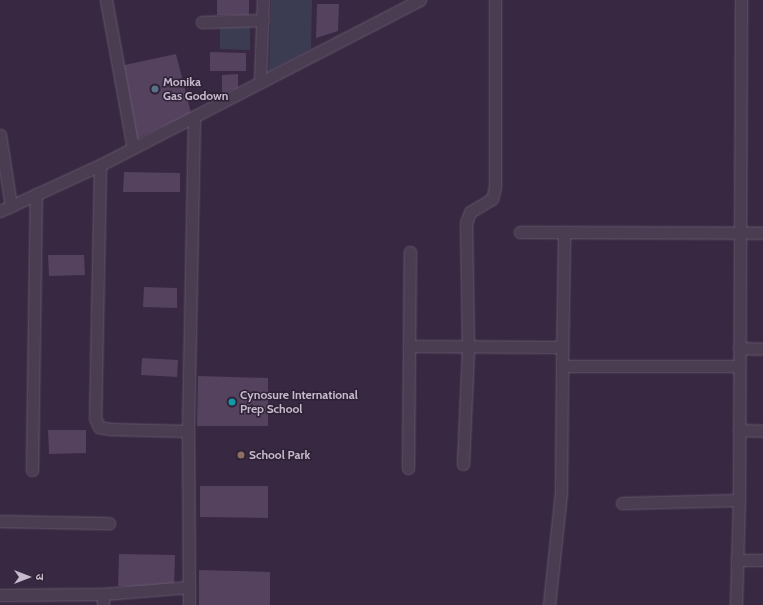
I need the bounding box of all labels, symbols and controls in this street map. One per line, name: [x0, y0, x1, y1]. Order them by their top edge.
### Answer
place label: Monika Gas Godown: [163, 75, 228, 103]
marker: Monika Gas Godown: [150, 84, 160, 94]
place label: Cynosure International Prep School: [240, 388, 358, 416]
marker: Cynosure International Prep School: [227, 397, 237, 407]
place label: School Park: [249, 448, 310, 462]
marker: School Park: [236, 450, 246, 460]
north arrow: [8, 557, 48, 597]
text: उ: [33, 574, 47, 580]

